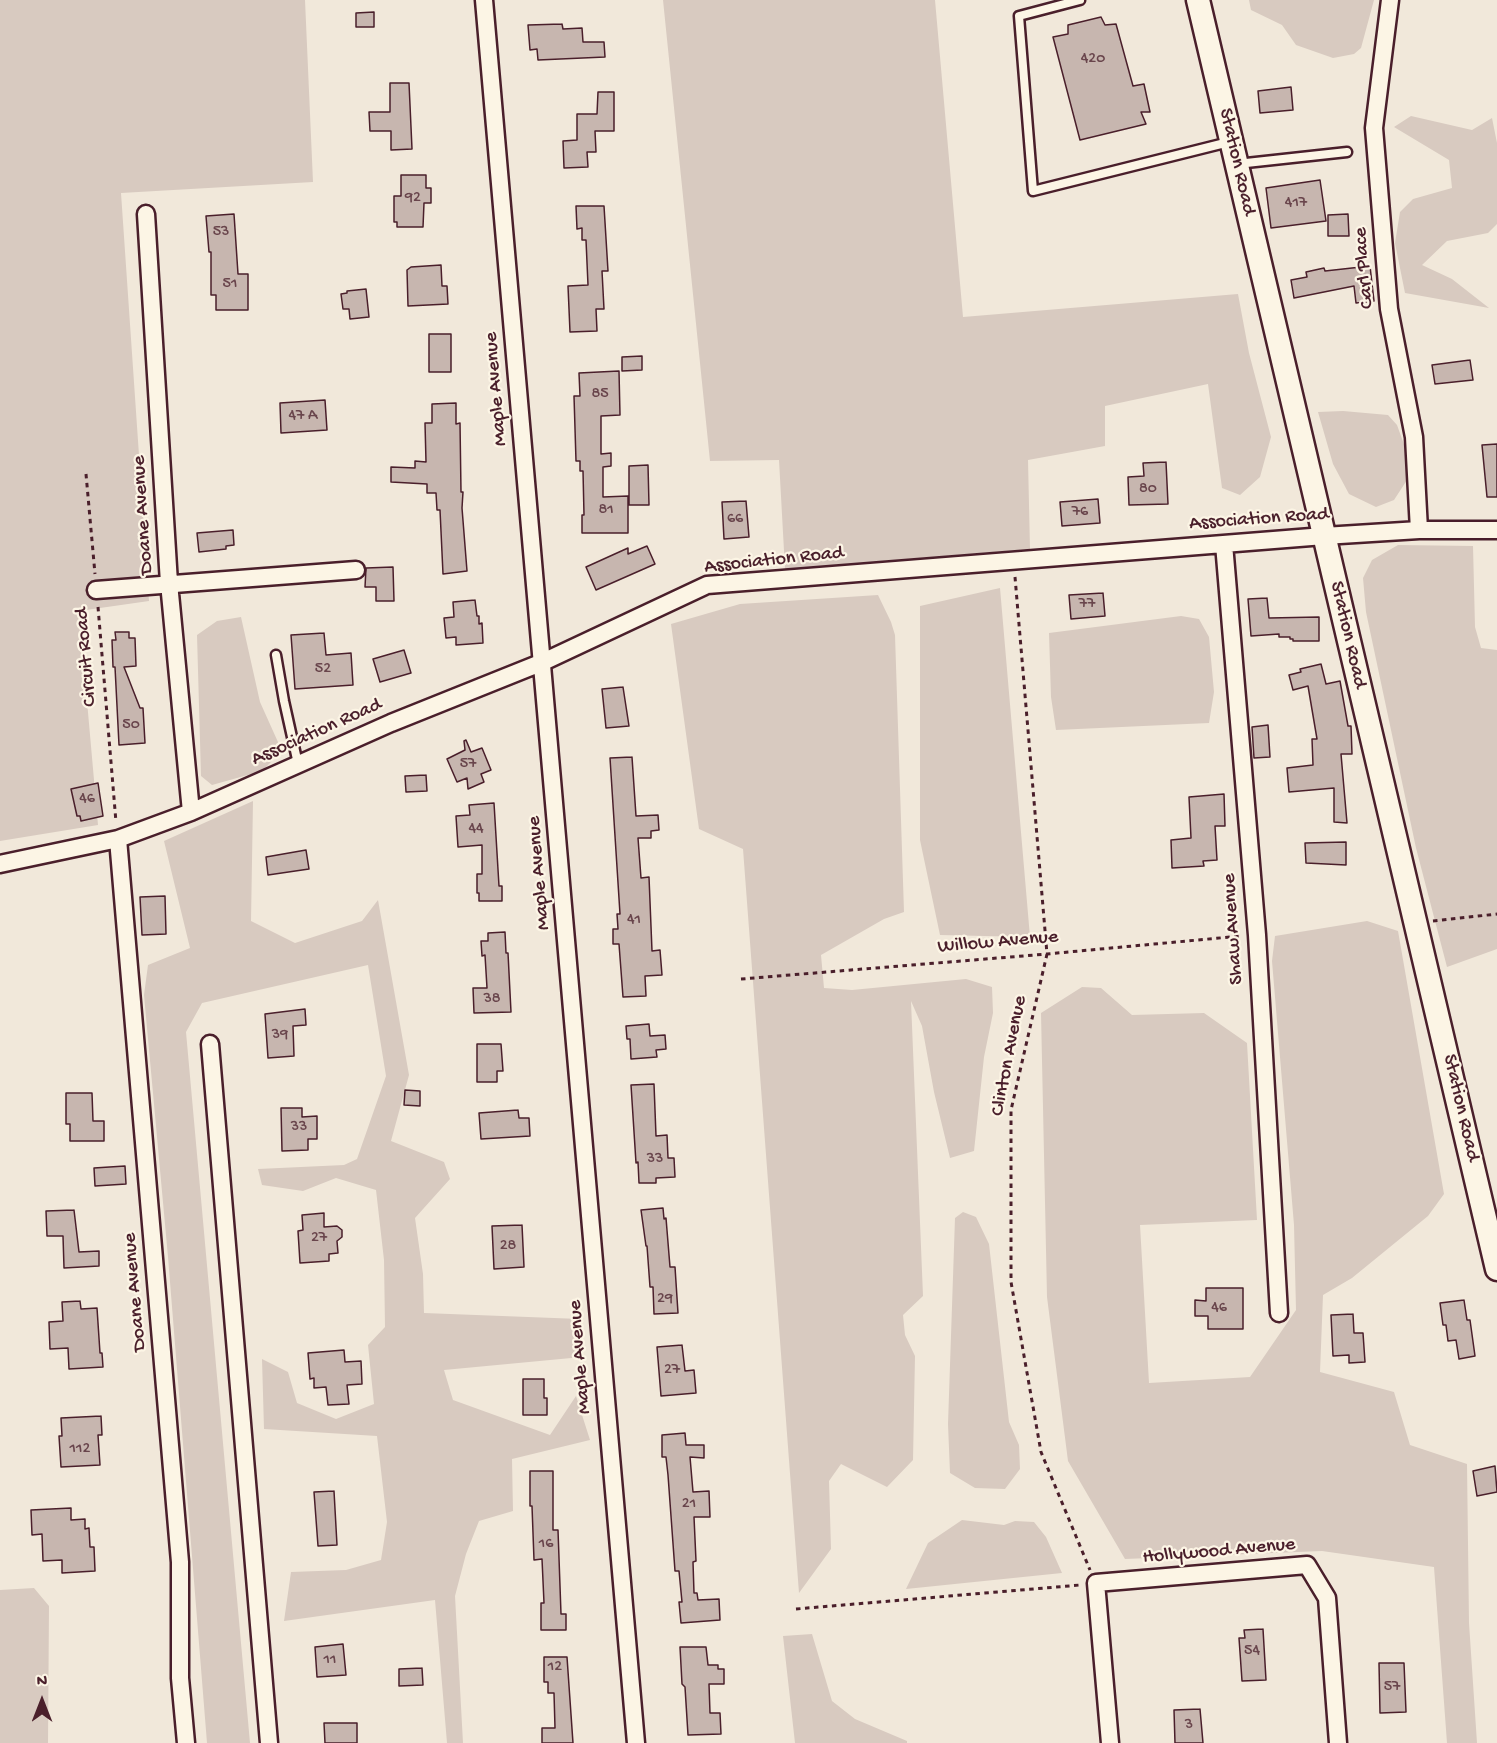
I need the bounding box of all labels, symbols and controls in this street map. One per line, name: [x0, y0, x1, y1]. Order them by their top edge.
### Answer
house number: 420: [1081, 50, 1105, 70]
street label: Station Road: [1212, 106, 1260, 218]
house number: 92: [405, 189, 421, 209]
house number: 417: [1285, 194, 1307, 214]
house number: 53: [213, 223, 229, 243]
street label: Carl Place: [1349, 226, 1381, 310]
house number: 51: [223, 275, 237, 295]
street label: Maple Avenue: [480, 331, 514, 447]
house number: 85: [591, 385, 609, 405]
house number: 47 A: [288, 407, 318, 427]
street label: Doane Avenue: [128, 455, 160, 575]
house number: 80: [1139, 480, 1157, 500]
house number: 81: [598, 501, 614, 521]
house number: 76: [1072, 503, 1088, 523]
street label: Association Road: [1188, 503, 1330, 537]
house number: 66: [727, 510, 743, 530]
street label: Association Road: [703, 542, 845, 580]
street label: Station Road: [1323, 579, 1371, 691]
house number: 77: [1079, 595, 1095, 615]
street label: Circuit Road: [71, 606, 103, 708]
house number: 52: [315, 660, 331, 680]
street label: Association Road: [248, 694, 386, 772]
house number: 50: [122, 716, 140, 736]
house number: 57: [460, 755, 476, 775]
house number: 46: [79, 790, 95, 810]
street label: Maple Avenue: [523, 815, 557, 931]
house number: 44: [468, 820, 484, 840]
street label: Shaw Avenue: [1218, 873, 1250, 985]
house number: 41: [627, 911, 641, 931]
street label: Willow Avenue: [937, 926, 1059, 960]
house number: 38: [483, 990, 501, 1010]
street label: Clinton Avenue: [987, 994, 1033, 1118]
house number: 39: [272, 1026, 288, 1046]
street label: Station Road: [1436, 1052, 1484, 1164]
house number: 33: [291, 1118, 307, 1138]
house number: 33: [647, 1150, 663, 1170]
house number: 27: [311, 1229, 327, 1249]
street label: Doane Avenue: [119, 1232, 153, 1352]
house number: 28: [500, 1237, 516, 1257]
house number: 29: [657, 1290, 673, 1310]
street label: Maple Avenue: [564, 1299, 598, 1415]
house number: 46: [1211, 1299, 1227, 1319]
house number: 27: [664, 1361, 680, 1381]
house number: 112: [70, 1440, 90, 1460]
house number: 21: [682, 1495, 696, 1515]
street label: Hollywood Avenue: [1142, 1533, 1296, 1571]
house number: 16: [539, 1535, 553, 1555]
house number: 54: [1244, 1642, 1260, 1662]
house number: 11: [324, 1651, 336, 1671]
house number: 12: [548, 1658, 562, 1678]
north arrow: [12, 1671, 72, 1731]
text: N: [37, 1673, 47, 1692]
house number: 57: [1384, 1678, 1400, 1698]
house number: 3: [1185, 1716, 1193, 1736]

